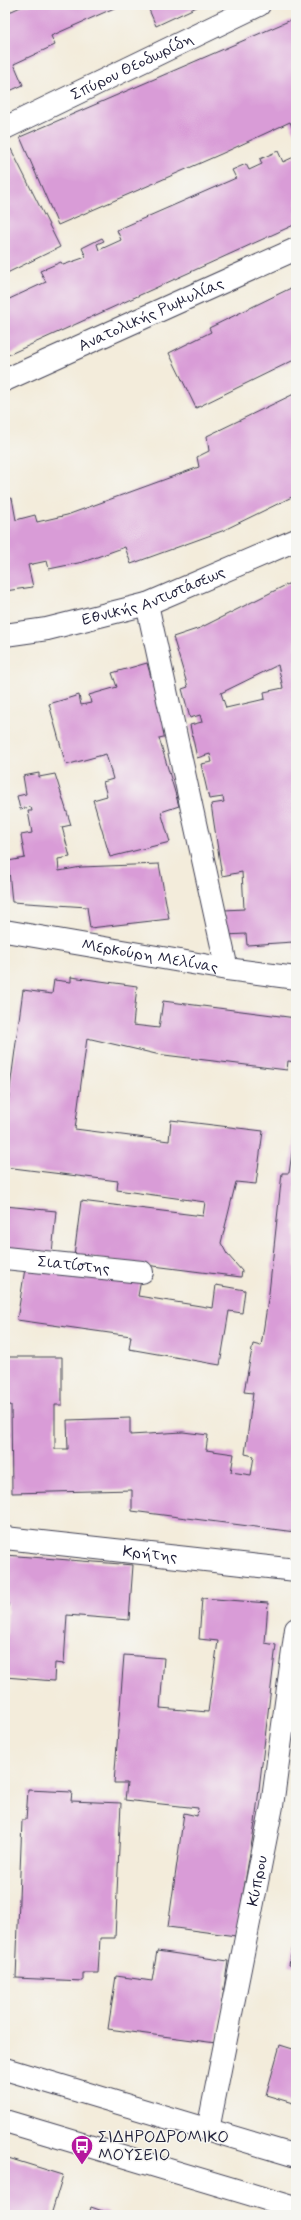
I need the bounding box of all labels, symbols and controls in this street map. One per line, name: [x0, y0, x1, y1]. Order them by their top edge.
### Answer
street label: Σπύρου Θεοδωρίδη: [67, 28, 197, 105]
street label: Ανατολικής Ρωμυλίας: [75, 272, 227, 356]
street label: Εθνικής Αντιστάσεως: [80, 561, 228, 630]
street label: Μερκούρη Μελίνας: [80, 934, 220, 978]
street label: Σιατίστης: [36, 1251, 111, 1279]
street label: Κρήτης: [122, 1541, 179, 1567]
street label: Κύπρου: [242, 1854, 272, 1908]
place label: ΣΙΔΗΡΟΔΡΟΜΙΚΟ ΜΟΥΣΕΙΟ: [98, 2127, 229, 2166]
bus stop icon: ΣΙΔΗΡΟΔΡΟΜΙΚΟ ΜΟΥΣΕΙΟ: [69, 2133, 95, 2166]

